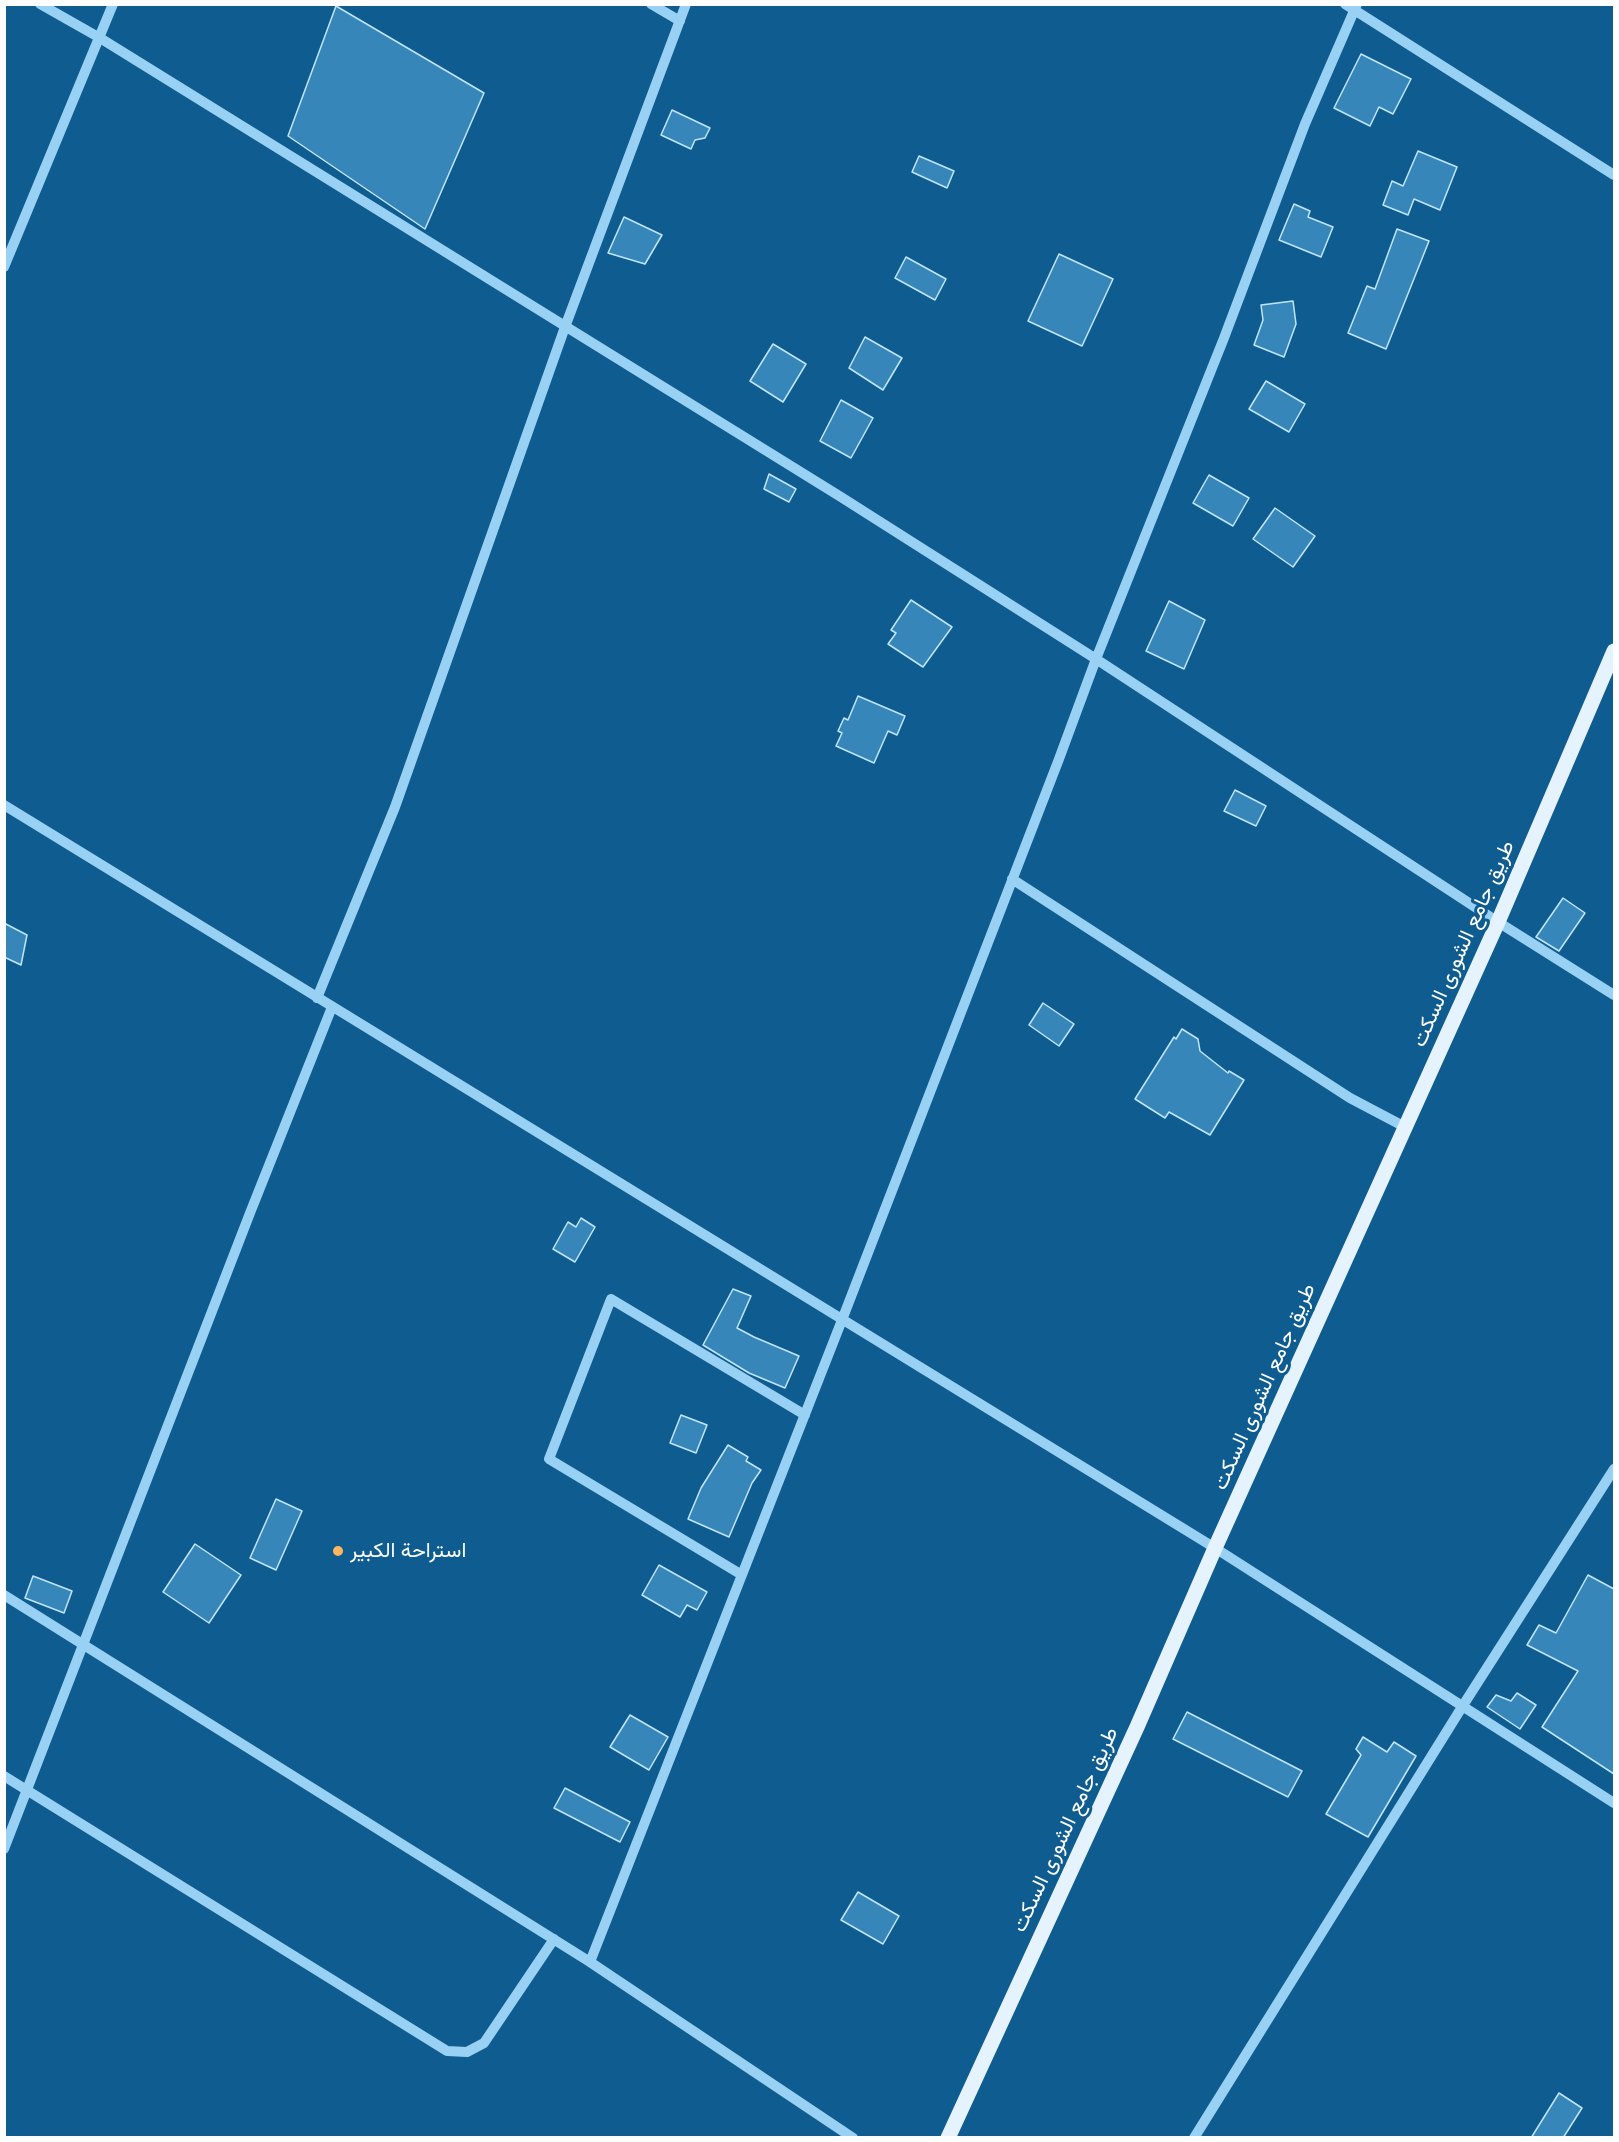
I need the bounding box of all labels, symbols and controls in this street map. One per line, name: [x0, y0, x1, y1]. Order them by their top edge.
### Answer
street label: طريق جامع الشورى السكت: [1407, 837, 1521, 1051]
street label: طريق جامع الشورى السكت: [1208, 1280, 1322, 1494]
place label: استراحة الكبير: [350, 1538, 466, 1564]
marker: استراحة الكبير: [331, 1544, 345, 1558]
street label: طريق جامع الشورى السكت: [1007, 1724, 1125, 1936]

